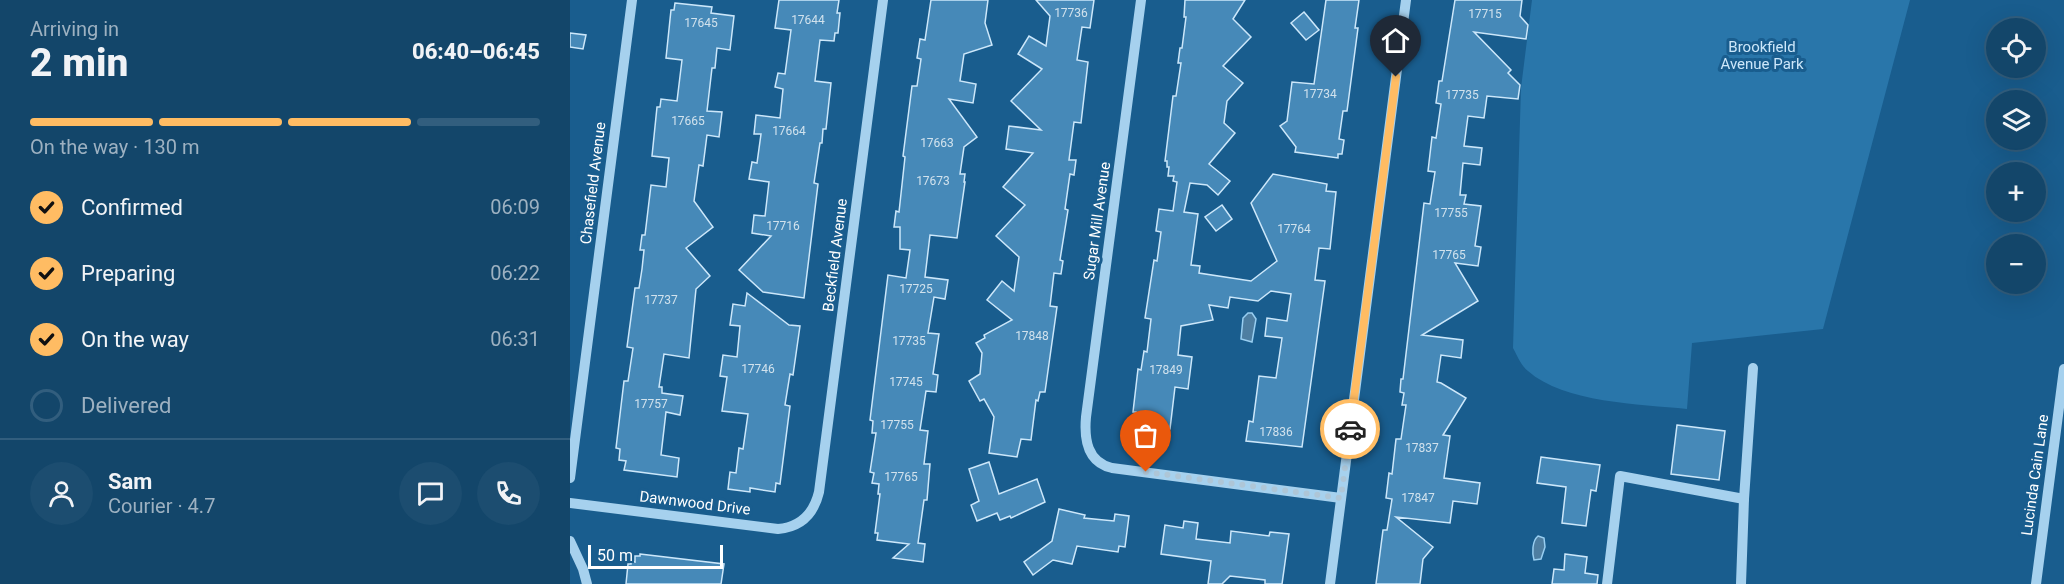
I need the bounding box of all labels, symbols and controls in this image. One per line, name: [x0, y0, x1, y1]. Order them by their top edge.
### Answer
house number: 17736: [1054, 6, 1088, 20]
house number: 17715: [1468, 7, 1502, 21]
house number: 17644: [791, 13, 825, 27]
pin: [1370, 15, 1421, 77]
house number: 17645: [684, 16, 718, 30]
text: Arriving in: [30, 17, 119, 41]
map controls: [1986, 18, 2046, 294]
button: locate: [1986, 18, 2046, 78]
icon: home: [1379, 24, 1412, 57]
park label: Brookfield Avenue Park: [1721, 38, 1804, 73]
text: 06:40–06:45: [412, 39, 540, 64]
text: 2 min: [30, 40, 128, 86]
house number: 17734: [1303, 87, 1337, 101]
house number: 17735: [1445, 88, 1479, 102]
button: layers: [1986, 90, 2046, 150]
house number: 17665: [671, 114, 705, 128]
street label: Chasefield Avenue: [577, 121, 609, 245]
house number: 17664: [772, 124, 806, 138]
text: On the way · 130 m: [30, 135, 199, 159]
house number: 17663: [920, 136, 954, 150]
street label: Sugar Mill Avenue: [1080, 161, 1114, 281]
button: +: [1986, 162, 2046, 222]
house number: 17673: [916, 174, 950, 188]
icon: check: [30, 191, 63, 224]
text: Confirmed: [81, 195, 183, 220]
text: 06:09: [490, 195, 540, 219]
street label: Beckfield Avenue: [819, 197, 851, 313]
house number: 17755: [1434, 206, 1468, 220]
house number: 17716: [766, 219, 800, 233]
house number: 17764: [1277, 222, 1311, 236]
button: −: [1986, 234, 2046, 294]
house number: 17765: [1432, 248, 1466, 262]
icon: check: [30, 257, 63, 290]
text: Preparing: [81, 261, 175, 286]
text: 06:22: [490, 261, 540, 285]
house number: 17725: [899, 282, 933, 296]
house number: 17737: [644, 293, 678, 307]
icon: check: [30, 323, 63, 356]
text: On the way: [81, 327, 189, 352]
text: 06:31: [490, 327, 540, 351]
house number: 17848: [1015, 329, 1049, 343]
house number: 17735: [892, 334, 926, 348]
house number: 17746: [741, 362, 775, 376]
house number: 17849: [1149, 363, 1183, 377]
house number: 17745: [889, 375, 923, 389]
text: Delivered: [81, 393, 171, 418]
house number: 17757: [634, 397, 668, 411]
courier: [1320, 399, 1380, 459]
pin: [1120, 410, 1171, 472]
icon: car: [1334, 413, 1367, 446]
street label: Lucinda Cain Lane: [2018, 413, 2052, 537]
house number: 17755: [880, 418, 914, 432]
icon: bag: [1129, 419, 1162, 452]
house number: 17836: [1259, 425, 1293, 439]
house number: 17837: [1405, 441, 1439, 455]
button: person: [30, 462, 93, 525]
button: chat: [399, 462, 462, 525]
button: phone: [477, 462, 540, 525]
text: Sam: [108, 469, 152, 494]
house number: 17765: [884, 470, 918, 484]
street label: Dawnwood Drive: [638, 487, 752, 519]
house number: 17847: [1401, 491, 1435, 505]
text: Courier · 4.7: [108, 494, 215, 518]
scale bar: [588, 542, 723, 570]
text: 50 m: [597, 546, 633, 565]

